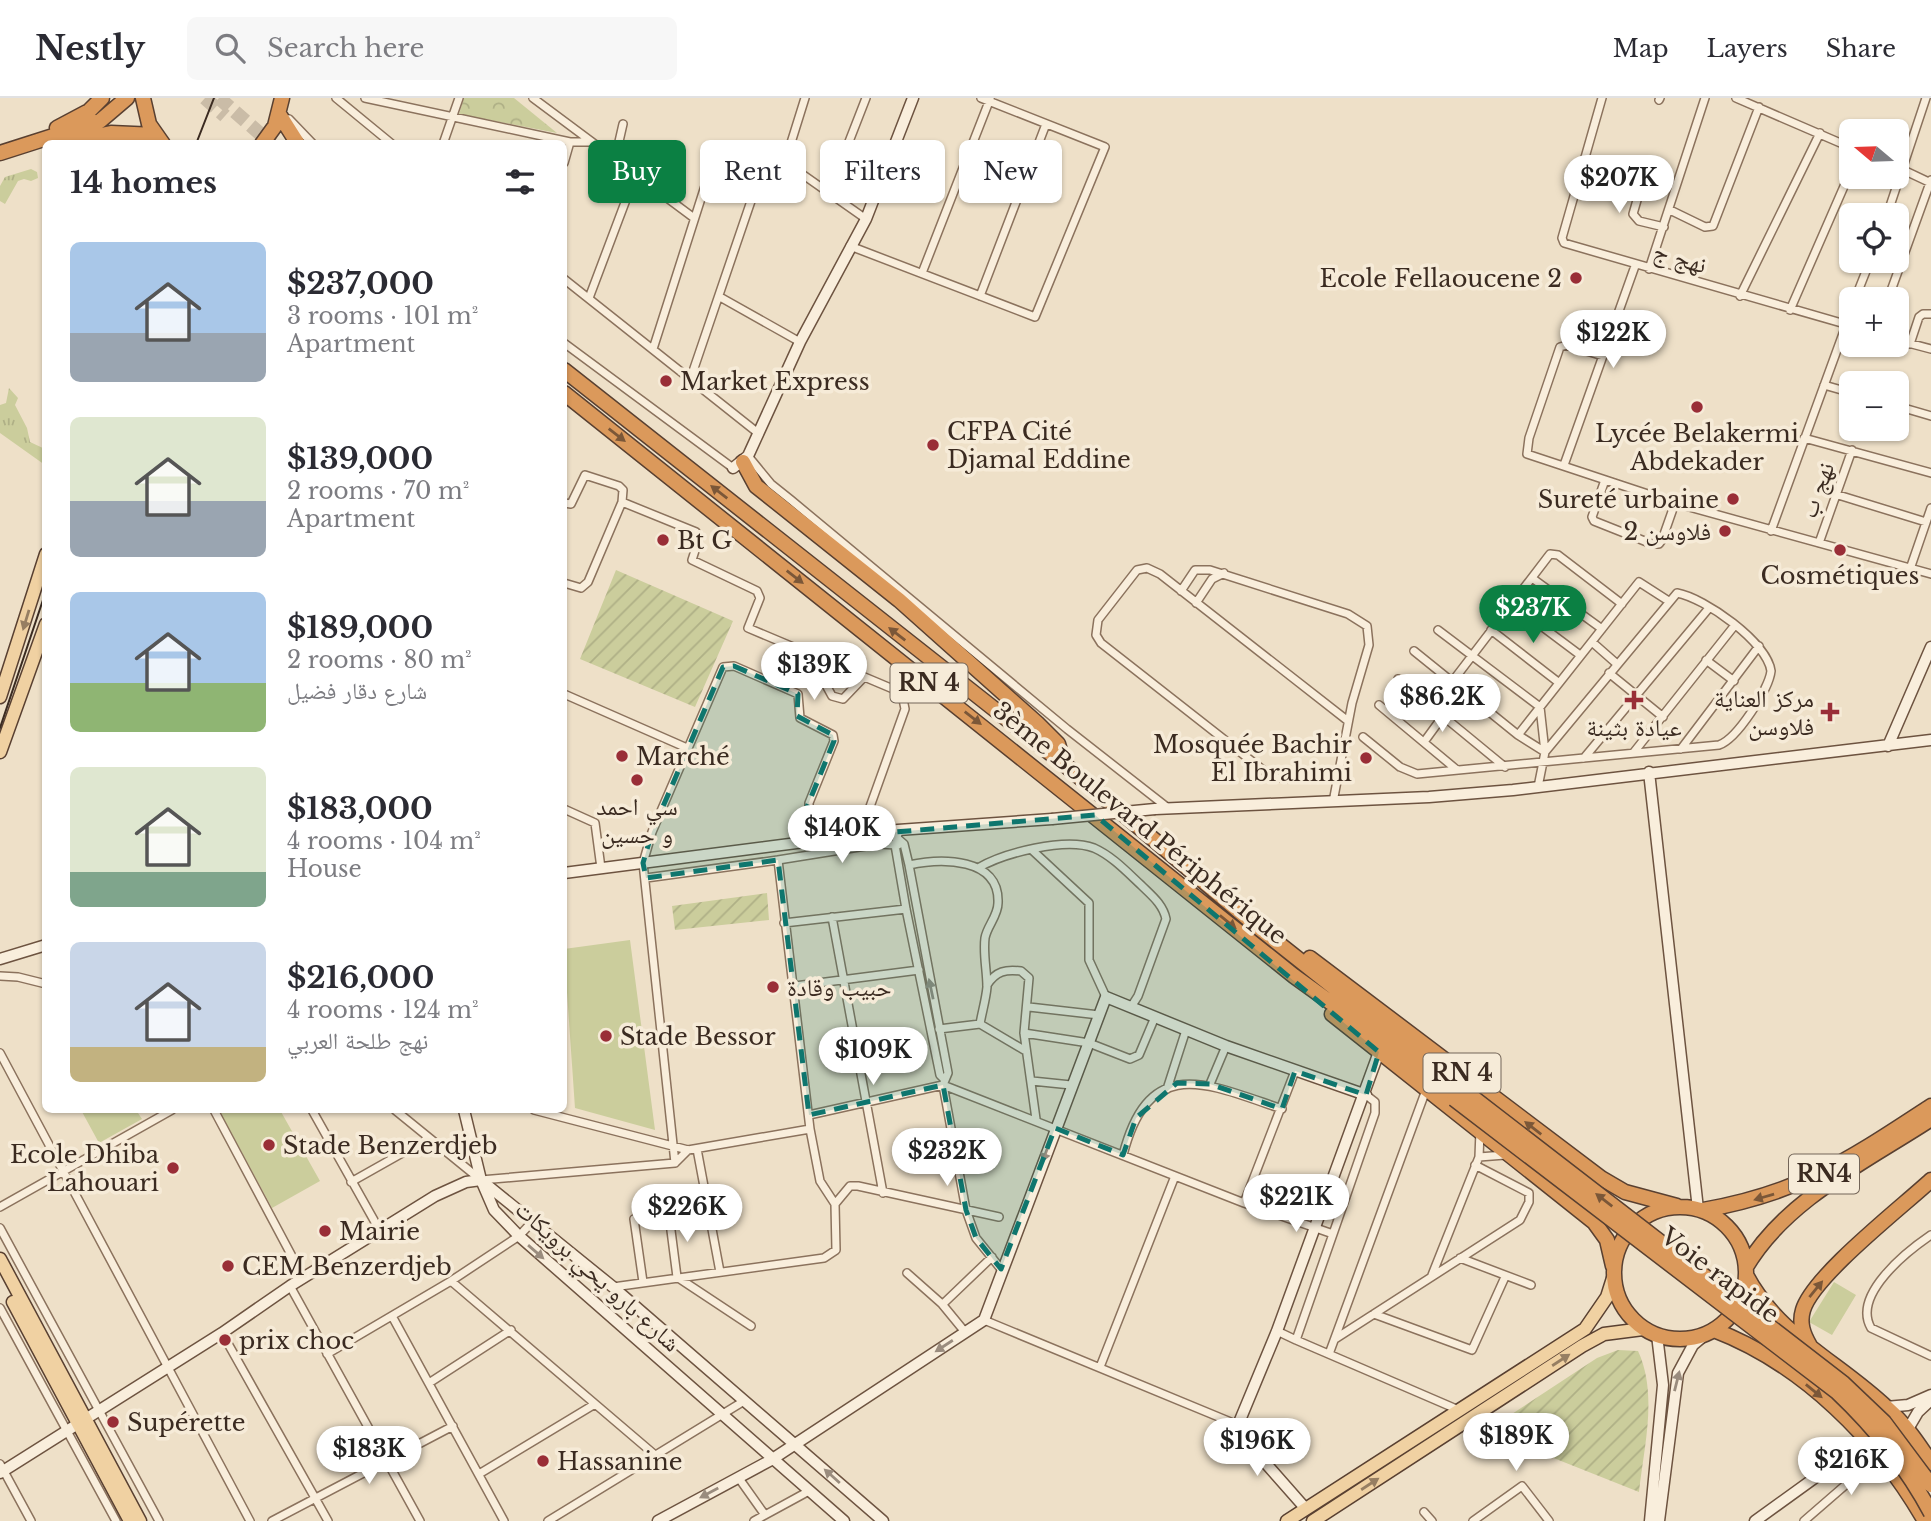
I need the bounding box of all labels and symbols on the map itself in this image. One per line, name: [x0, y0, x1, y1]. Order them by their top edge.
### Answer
north arrow: [1839, 119, 1909, 189]
pin: $207K: [1570, 156, 1668, 215]
street label: نهج ج: [1650, 237, 1710, 280]
place label: Ecole Fellaoucene 2: [1319, 264, 1562, 293]
marker: Ecole Fellaoucene 2: [1568, 270, 1584, 286]
pin: $122K: [1564, 310, 1662, 370]
place label: Market Express: [680, 367, 870, 396]
marker: Market Express: [658, 373, 674, 389]
marker: Lycée Belakermi Abdekader: [1689, 399, 1705, 415]
place label: CFPA Cité Djamal Eddine: [947, 417, 1131, 474]
place label: Lycée Belakermi Abdekader: [1595, 419, 1799, 476]
one-way arrow: [608, 428, 626, 442]
marker: CFPA Cité Djamal Eddine: [925, 437, 941, 453]
street label: نهج ب: [1794, 458, 1841, 522]
one-way arrow: [711, 484, 729, 499]
place label: Sureté urbaine: [1538, 485, 1719, 514]
marker: Sureté urbaine: [1725, 491, 1741, 507]
place label: فلاوسن 2: [1624, 517, 1711, 546]
marker: فلاوسن 2: [1717, 523, 1733, 539]
place label: Bt G: [677, 526, 732, 555]
marker: Bt G: [655, 532, 671, 548]
marker: Cosmétiques: [1832, 542, 1848, 558]
place label: Cosmétiques: [1761, 561, 1920, 590]
one-way arrow: [787, 569, 804, 584]
pin: $237K: [1484, 586, 1582, 645]
one-way arrow: [20, 609, 30, 630]
one-way arrow: [888, 627, 906, 641]
pin: $139K: [765, 642, 863, 702]
road number: RN 4: [890, 664, 968, 702]
pin: $86.2K: [1385, 674, 1499, 734]
place label: مركز العناية فلاوسن: [1714, 684, 1814, 741]
marker: عيادة بثينة: [1624, 690, 1644, 710]
street label: 3ème Boulevard Périphérique: [987, 696, 1293, 950]
marker: مركز العناية فلاوسن: [1820, 702, 1840, 722]
one-way arrow: [964, 711, 982, 726]
place label: عيادة بثينة: [1586, 713, 1682, 742]
place label: Mosquée Bachir El Ibrahimi: [1153, 730, 1353, 787]
place label: Marché: [636, 742, 730, 771]
marker: Marché: [614, 748, 630, 764]
marker: Mosquée Bachir El Ibrahimi: [1358, 750, 1374, 766]
marker: سي احمد و حسين: [629, 772, 645, 788]
place label: سي احمد و حسين: [596, 792, 678, 849]
pin: $140K: [793, 806, 891, 865]
one-way arrow: [1218, 914, 1236, 929]
place label: حبيب وقادة: [787, 973, 892, 1002]
one-way arrow: [925, 978, 936, 1000]
marker: حبيب وقادة: [765, 979, 781, 995]
place label: Stade Bessor: [620, 1022, 776, 1051]
marker: Stade Bessor: [598, 1028, 614, 1044]
pin: $109K: [824, 1028, 922, 1087]
road number: RN 4: [1424, 1054, 1500, 1092]
one-way arrow: [1524, 1122, 1542, 1136]
pin: $232K: [898, 1128, 996, 1188]
place label: Stade Benzerdjeb: [283, 1131, 498, 1160]
marker: Stade Benzerdjeb: [261, 1137, 277, 1153]
place label: Ecole Dhiba Lahouari: [10, 1140, 160, 1197]
one-way arrow: [1041, 1141, 1052, 1162]
road number: RN4: [1789, 1154, 1859, 1194]
marker: Ecole Dhiba Lahouari: [165, 1160, 181, 1176]
pin: $221K: [1247, 1174, 1345, 1234]
pin: $226K: [638, 1184, 736, 1244]
one-way arrow: [1596, 1192, 1614, 1207]
one-way arrow: [1753, 1192, 1774, 1202]
street label: شارع بارو يحي برويكات: [506, 1194, 686, 1361]
place label: Mairie: [339, 1217, 420, 1246]
street label: Voie rapide: [1654, 1221, 1785, 1329]
marker: Mairie: [317, 1223, 333, 1239]
one-way arrow: [527, 1243, 544, 1259]
place label: CEM Benzerdjeb: [242, 1252, 452, 1281]
marker: CEM Benzerdjeb: [220, 1258, 236, 1274]
one-way arrow: [1809, 1280, 1824, 1298]
place label: prix choc: [239, 1326, 354, 1355]
marker: prix choc: [217, 1332, 233, 1348]
one-way arrow: [934, 1340, 953, 1353]
one-way arrow: [1552, 1353, 1570, 1367]
one-way arrow: [1672, 1370, 1683, 1392]
one-way arrow: [1805, 1383, 1822, 1398]
place label: Supérette: [127, 1408, 245, 1437]
marker: Supérette: [105, 1414, 121, 1430]
pin: $189K: [1467, 1414, 1565, 1473]
pin: $196K: [1208, 1418, 1306, 1478]
pin: $183K: [320, 1426, 418, 1486]
pin: $216K: [1802, 1438, 1900, 1497]
place label: Hassanine: [557, 1447, 683, 1476]
marker: Hassanine: [535, 1453, 551, 1469]
one-way arrow: [823, 1468, 841, 1484]
one-way arrow: [1360, 1477, 1380, 1490]
one-way arrow: [700, 1487, 719, 1499]

